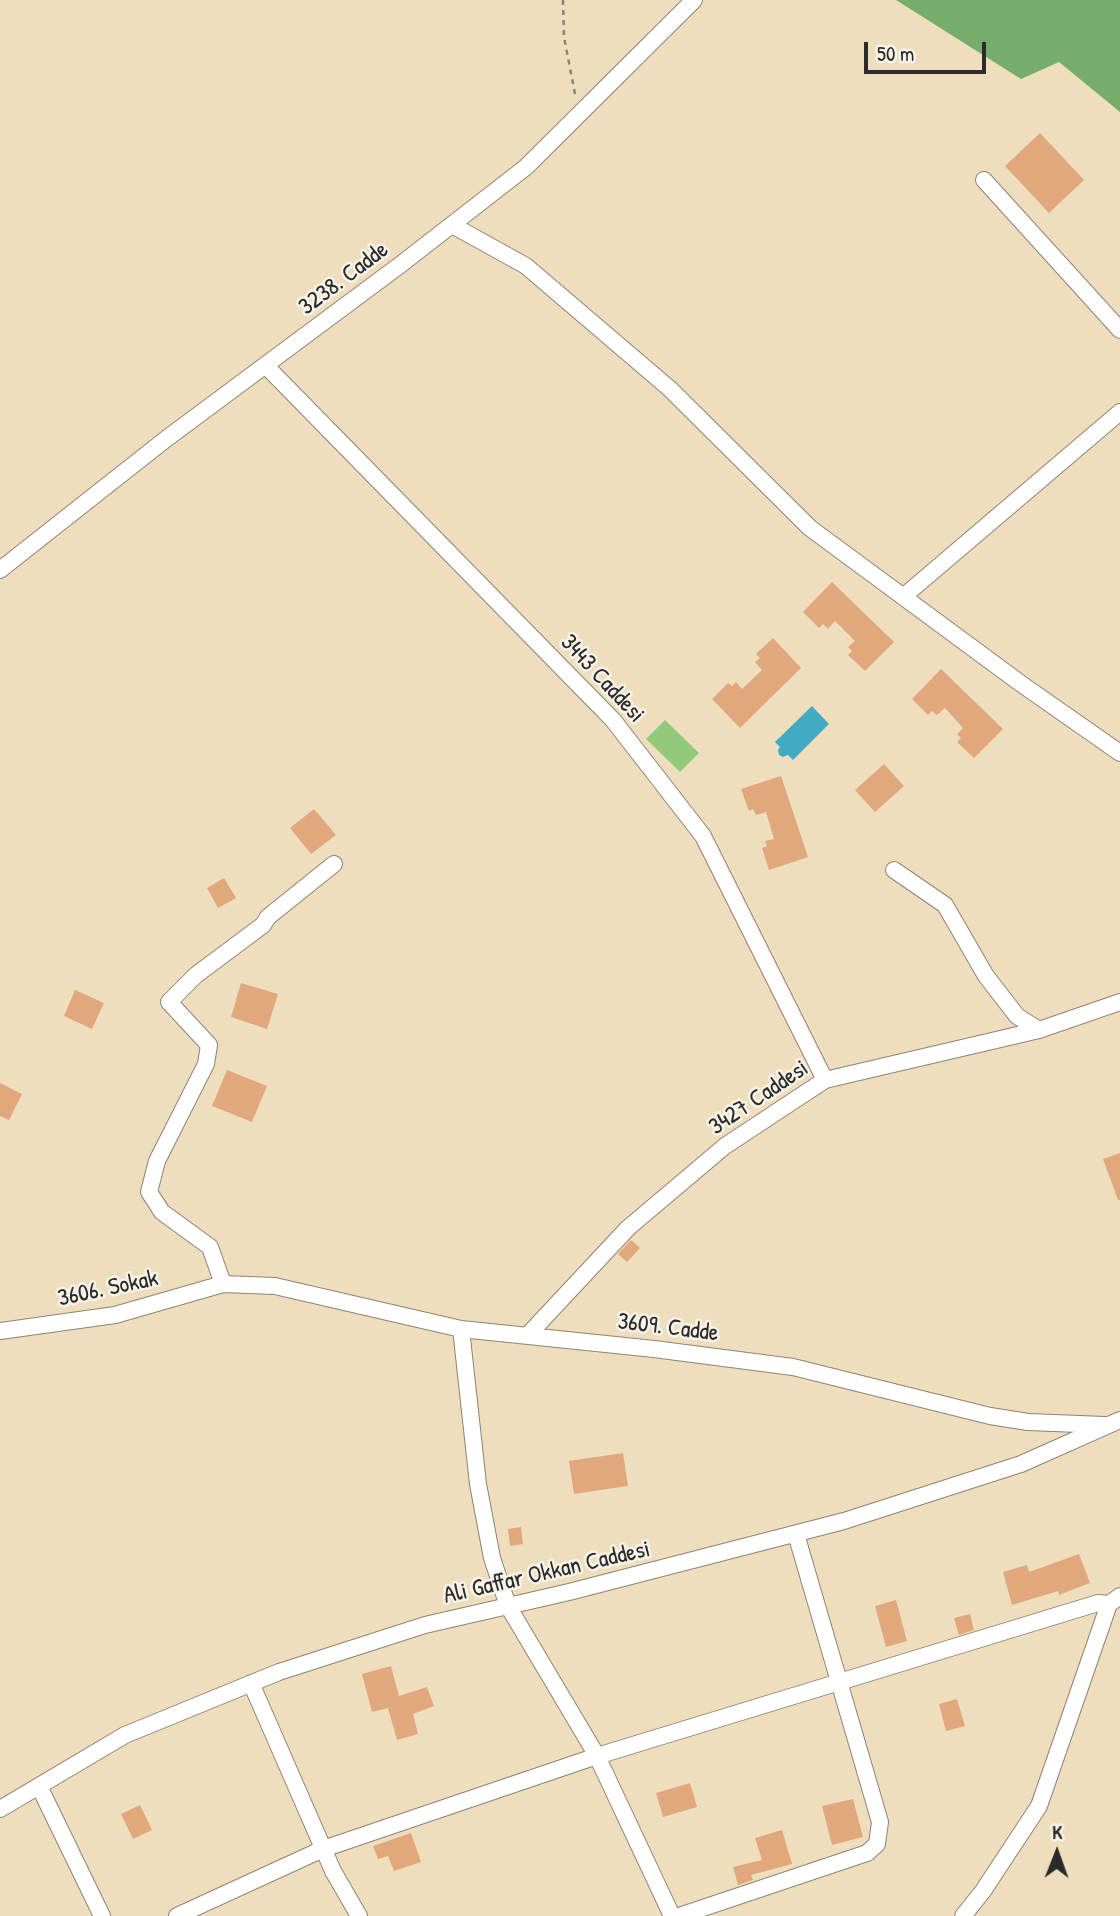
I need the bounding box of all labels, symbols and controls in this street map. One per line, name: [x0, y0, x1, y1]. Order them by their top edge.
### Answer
scale bar: [868, 28, 990, 72]
text: 50 m: [877, 39, 914, 68]
street label: 3238. Cadde: [294, 236, 394, 322]
street label: 3443 Caddesi: [554, 629, 650, 729]
street label: 3427 Caddesi: [704, 1054, 814, 1142]
street label: 3606. Sokak: [55, 1264, 161, 1314]
street label: 3609. Cadde: [616, 1308, 720, 1348]
street label: Ali Gaffar Okkan Caddesi: [441, 1535, 653, 1611]
north arrow: [1022, 1818, 1092, 1888]
text: K: [1052, 1819, 1063, 1845]

